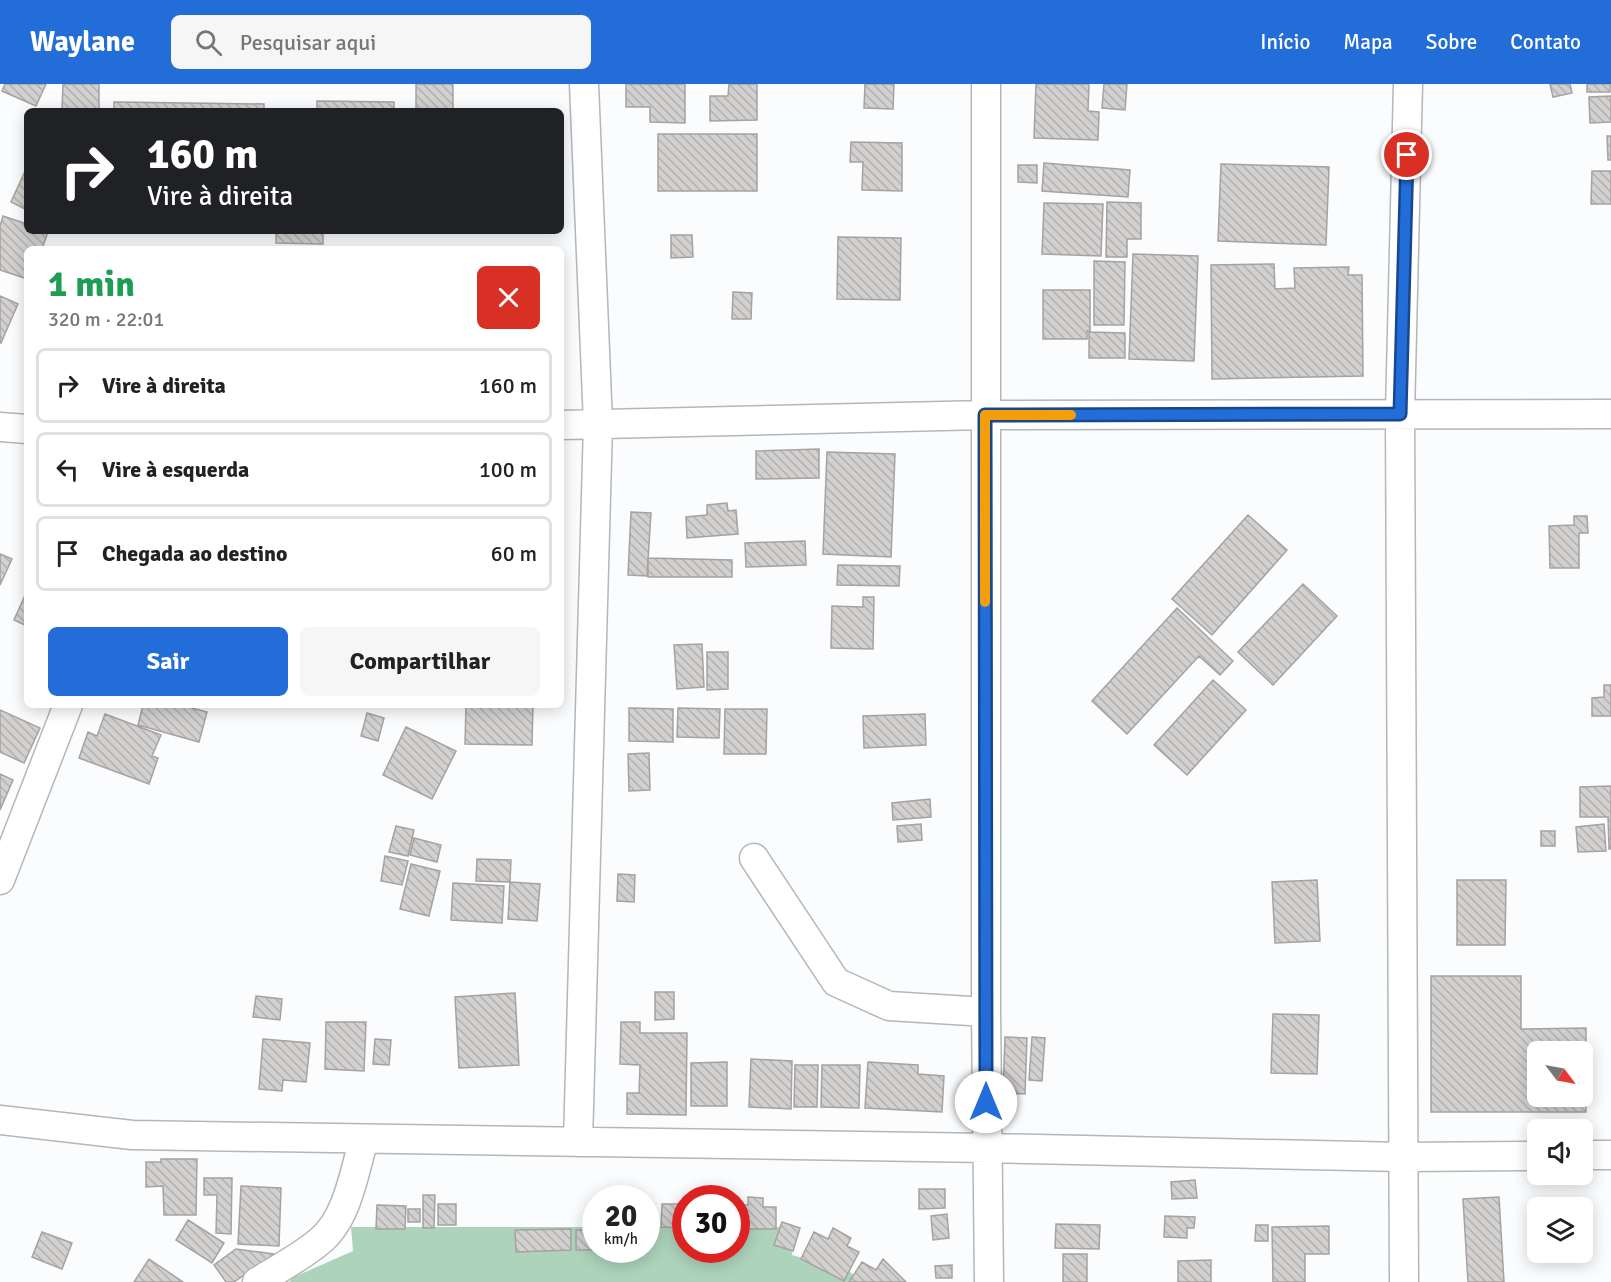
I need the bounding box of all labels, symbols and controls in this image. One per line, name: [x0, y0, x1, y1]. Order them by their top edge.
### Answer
search box: [171, 15, 591, 69]
text: Waylane: [30, 25, 135, 59]
icon: search: [192, 26, 225, 59]
text: Pesquisar aqui: [240, 29, 376, 56]
text: Início: [1260, 29, 1310, 55]
text: Mapa: [1343, 29, 1393, 55]
text: Sobre: [1426, 29, 1477, 55]
text: Contato: [1510, 29, 1581, 55]
text: 160 m: [147, 129, 258, 180]
pin: [1381, 129, 1432, 180]
icon: right: [48, 132, 126, 210]
icon: arrive: [1390, 138, 1423, 171]
text: Vire à direita: [147, 180, 293, 213]
text: 1 min: [48, 262, 135, 307]
button: close: [477, 266, 540, 329]
text: 320 m · 22:01: [48, 307, 164, 332]
icon: right: [51, 369, 84, 402]
text: Vire à direita: [102, 372, 226, 399]
text: 160 m: [479, 372, 537, 399]
icon: left: [51, 453, 84, 486]
text: Vire à esquerda: [102, 456, 249, 483]
text: 100 m: [479, 456, 537, 483]
icon: arrive: [51, 537, 84, 570]
text: Chegada ao destino: [102, 540, 288, 567]
text: 60 m: [491, 540, 537, 567]
button: Sair: [48, 627, 288, 696]
button: Compartilhar: [300, 627, 540, 696]
north arrow: [1527, 1041, 1593, 1107]
map controls: [1527, 1041, 1593, 1263]
position arrow: [954, 1070, 1018, 1134]
button: sound: [1527, 1119, 1593, 1185]
speed limit sign: 30: [672, 1185, 750, 1263]
button: layers: [1527, 1197, 1593, 1263]
text: 20: [605, 1198, 637, 1235]
text: km/h: [604, 1230, 638, 1248]

